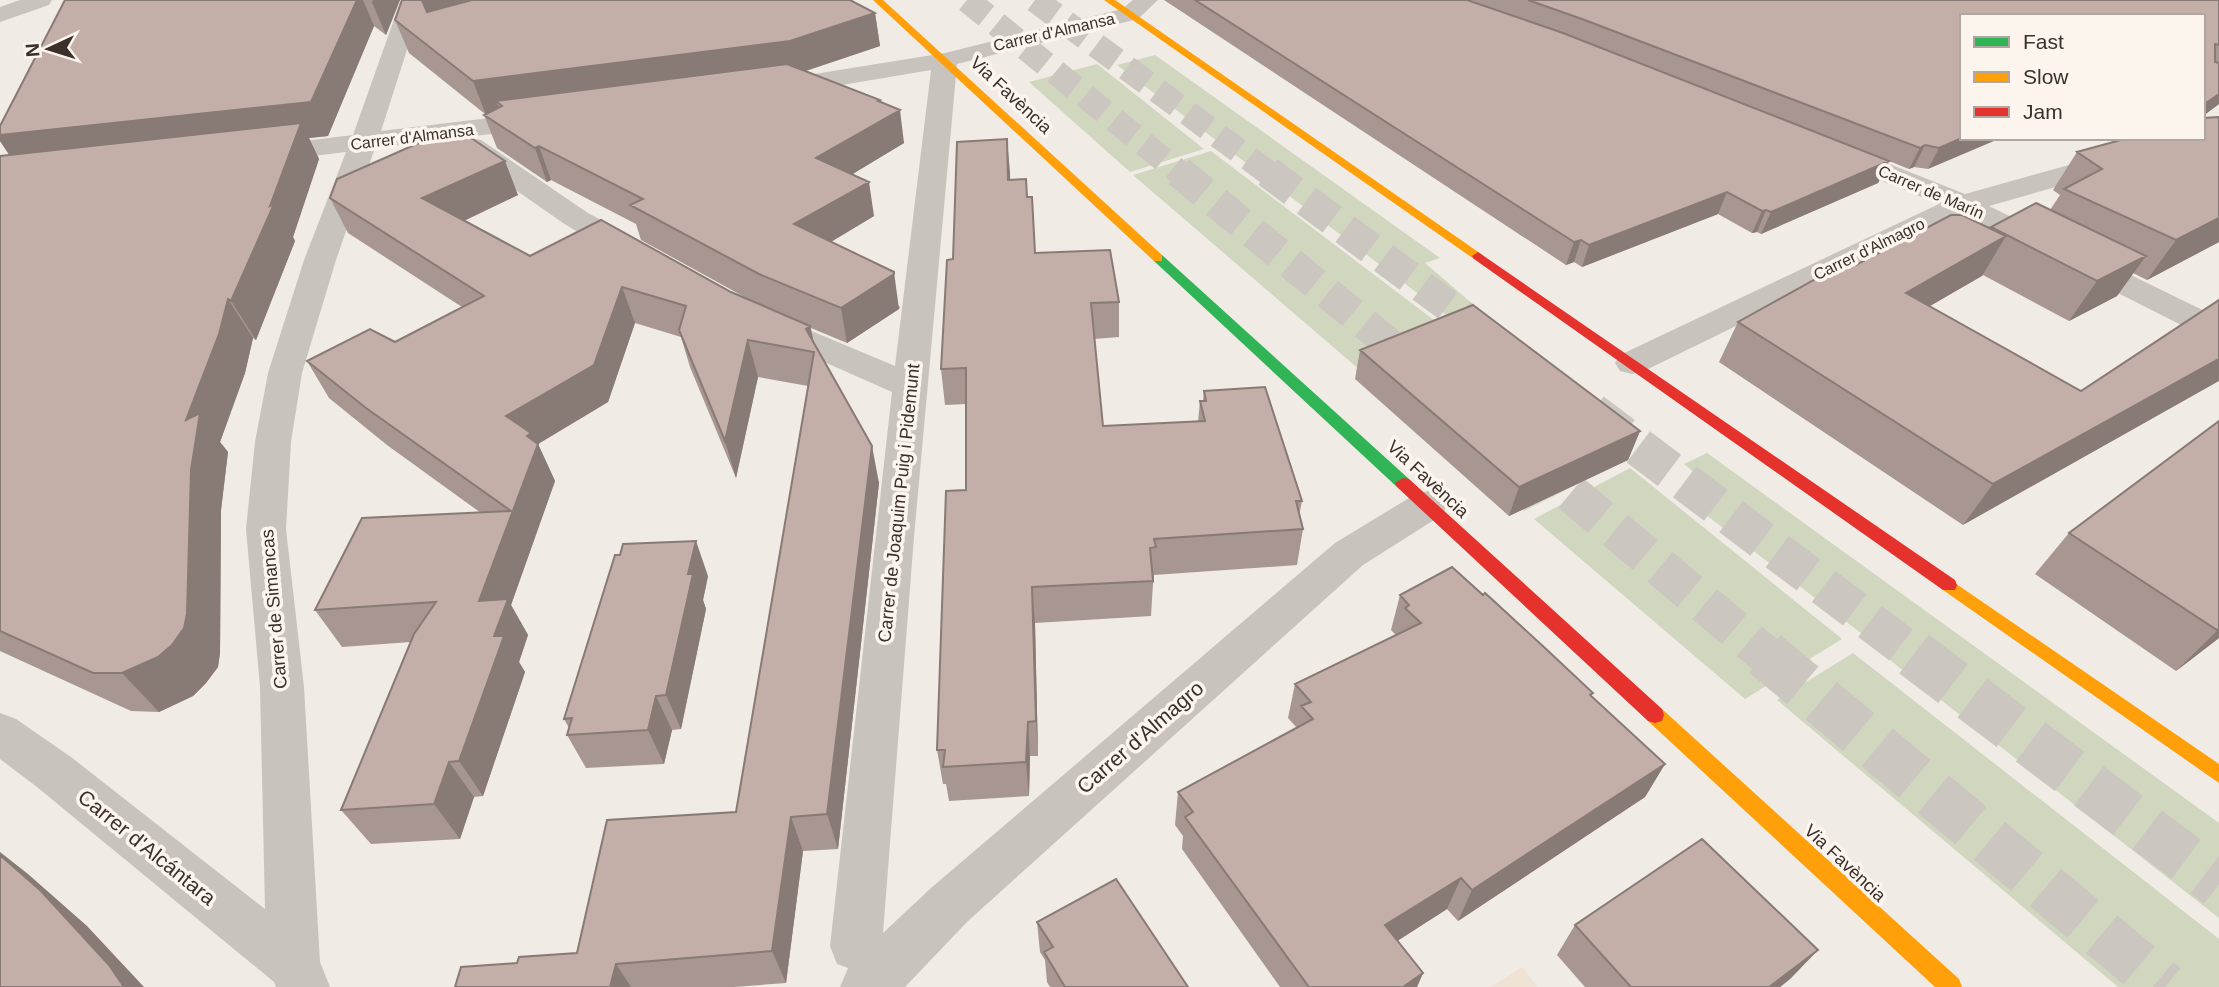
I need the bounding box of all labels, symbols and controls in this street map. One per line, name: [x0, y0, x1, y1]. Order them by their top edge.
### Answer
street label: Carrer d'Almansa: [992, 10, 1116, 54]
north arrow: [14, 14, 84, 84]
legend: [1960, 14, 2205, 140]
text: Fast: [2023, 30, 2064, 53]
text: N: [22, 43, 43, 58]
street label: Via Favència: [966, 52, 1056, 138]
text: Slow: [2023, 65, 2069, 88]
text: Jam: [2023, 100, 2063, 123]
street label: Carrer d'Almansa: [349, 121, 475, 153]
street label: Carrer de Marín: [1876, 162, 1986, 222]
street label: Carrer d'Almagro: [1811, 215, 1927, 283]
street label: Carrer de Joaquim Puig i Pidemunt: [874, 363, 924, 643]
street label: Via Favència: [1383, 436, 1473, 522]
street label: Carrer de Simancas: [257, 528, 291, 690]
street label: Carrer d'Almagro: [1072, 676, 1208, 798]
street label: Carrer d'Alcántara: [74, 785, 220, 910]
street label: Via Favència: [1800, 820, 1890, 906]

